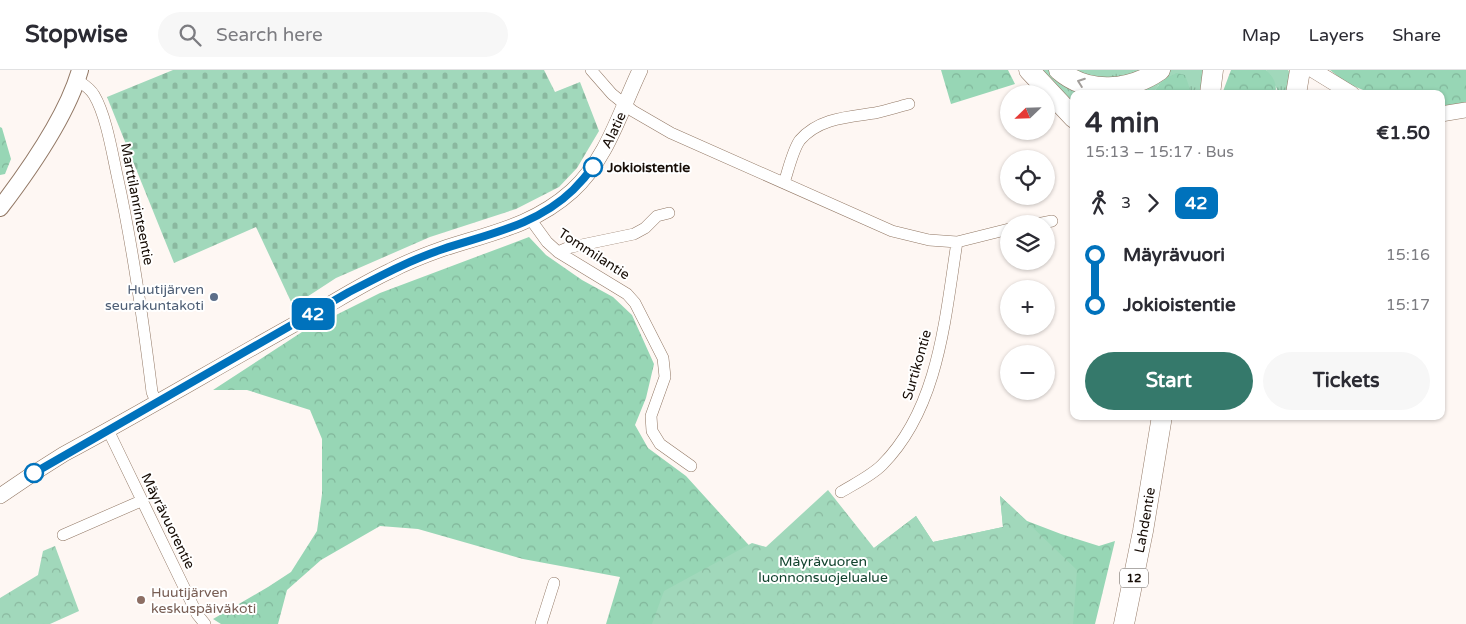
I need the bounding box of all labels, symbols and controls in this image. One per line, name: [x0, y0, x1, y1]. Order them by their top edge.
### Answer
search box: [158, 12, 508, 57]
text: Stopwise: [25, 20, 128, 49]
icon: search: [176, 21, 204, 49]
text: Search here: [216, 24, 323, 46]
text: Map: [1242, 24, 1281, 46]
text: Layers: [1309, 24, 1364, 46]
text: Share: [1392, 24, 1441, 46]
one-way arrow: [1077, 78, 1086, 88]
north arrow: [1000, 85, 1055, 140]
map controls: [1000, 85, 1055, 400]
text: 4 min: [1085, 106, 1160, 140]
street label: Alatie: [598, 109, 629, 151]
text: €1.50: [1376, 122, 1430, 144]
street label: Marttilanrinteentie: [117, 141, 157, 267]
text: 15:13 – 15:17 · Bus: [1085, 142, 1234, 162]
button: locate: [1000, 150, 1055, 205]
marker: Jokioistentie: [583, 157, 603, 177]
place label: Jokioistentie: [606, 159, 690, 176]
icon: walk: [1085, 189, 1113, 217]
icon: forward: [1139, 189, 1167, 217]
text: 42: [1185, 192, 1208, 214]
text: 3: [1121, 193, 1131, 213]
button: layers: [1000, 215, 1055, 270]
street label: Tommilantie: [555, 225, 633, 283]
text: Mäyrävuori: [1123, 244, 1225, 266]
text: 15:16: [1386, 245, 1430, 265]
button: +: [1000, 280, 1055, 335]
place label: Huutijärven seurakuntakoti: [105, 281, 204, 314]
marker: Huutijärven seurakuntakoti: [208, 291, 220, 303]
text: Jokioistentie: [1123, 294, 1236, 316]
text: 15:17: [1386, 295, 1430, 315]
line badge: 42: [290, 298, 336, 330]
text: 42: [302, 303, 324, 325]
street label: Surtikontie: [899, 328, 935, 402]
button: −: [1000, 345, 1055, 400]
button: Start: [1085, 352, 1253, 410]
button: Tickets: [1263, 352, 1430, 410]
unlabelled marker: [24, 463, 44, 483]
street label: Mäyrävuorentie: [137, 470, 199, 572]
street label: Lahdentie: [1130, 486, 1159, 554]
park label: Mäyrävuoren luonnonsuojelualue: [758, 553, 888, 586]
road number: 12: [1120, 568, 1148, 588]
place label: Huutijärven keskuspäiväkoti: [151, 584, 256, 617]
marker: Huutijärven keskuspäiväkoti: [135, 594, 147, 606]

